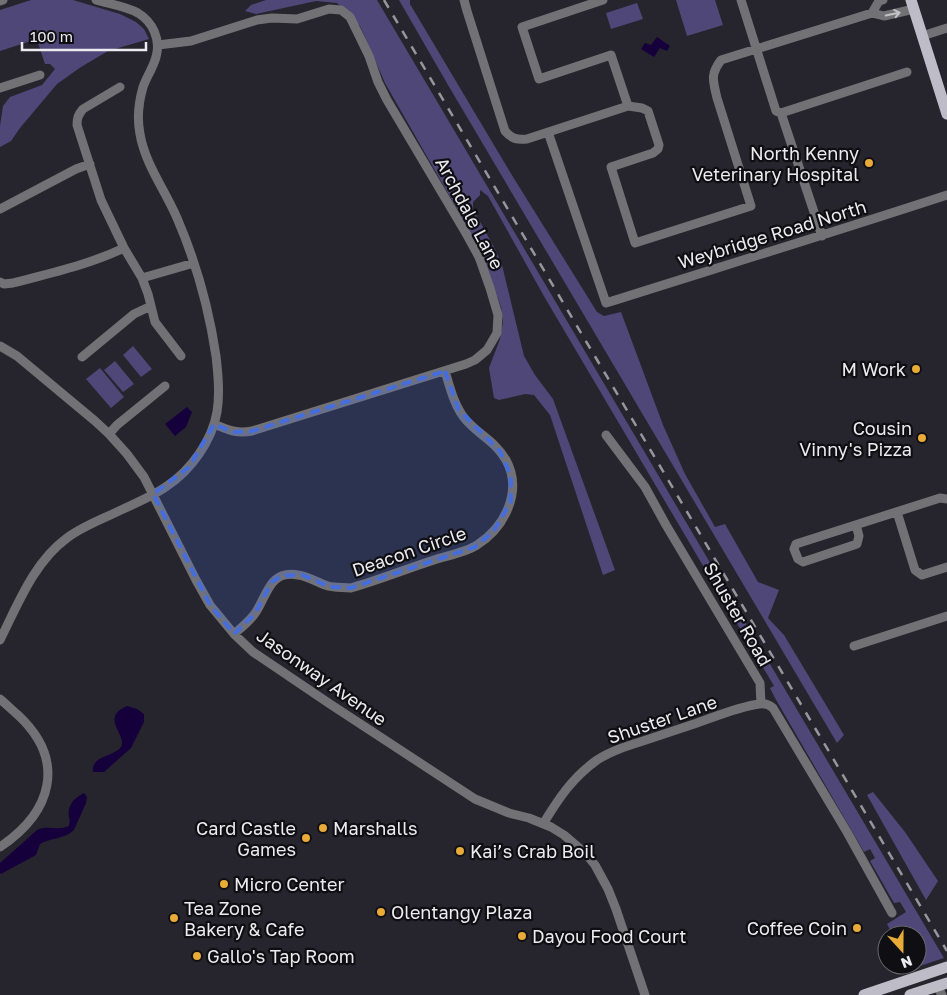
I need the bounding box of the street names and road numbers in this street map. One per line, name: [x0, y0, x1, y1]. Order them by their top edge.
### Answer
street label: Archdale Lane: [431, 153, 509, 273]
street label: Weybridge Road North: [675, 195, 869, 273]
street label: Deacon Circle: [349, 521, 469, 581]
street label: Shuster Road: [699, 558, 777, 670]
street label: Jasonway Avenue: [253, 624, 391, 730]
street label: Shuster Lane: [604, 690, 720, 748]

